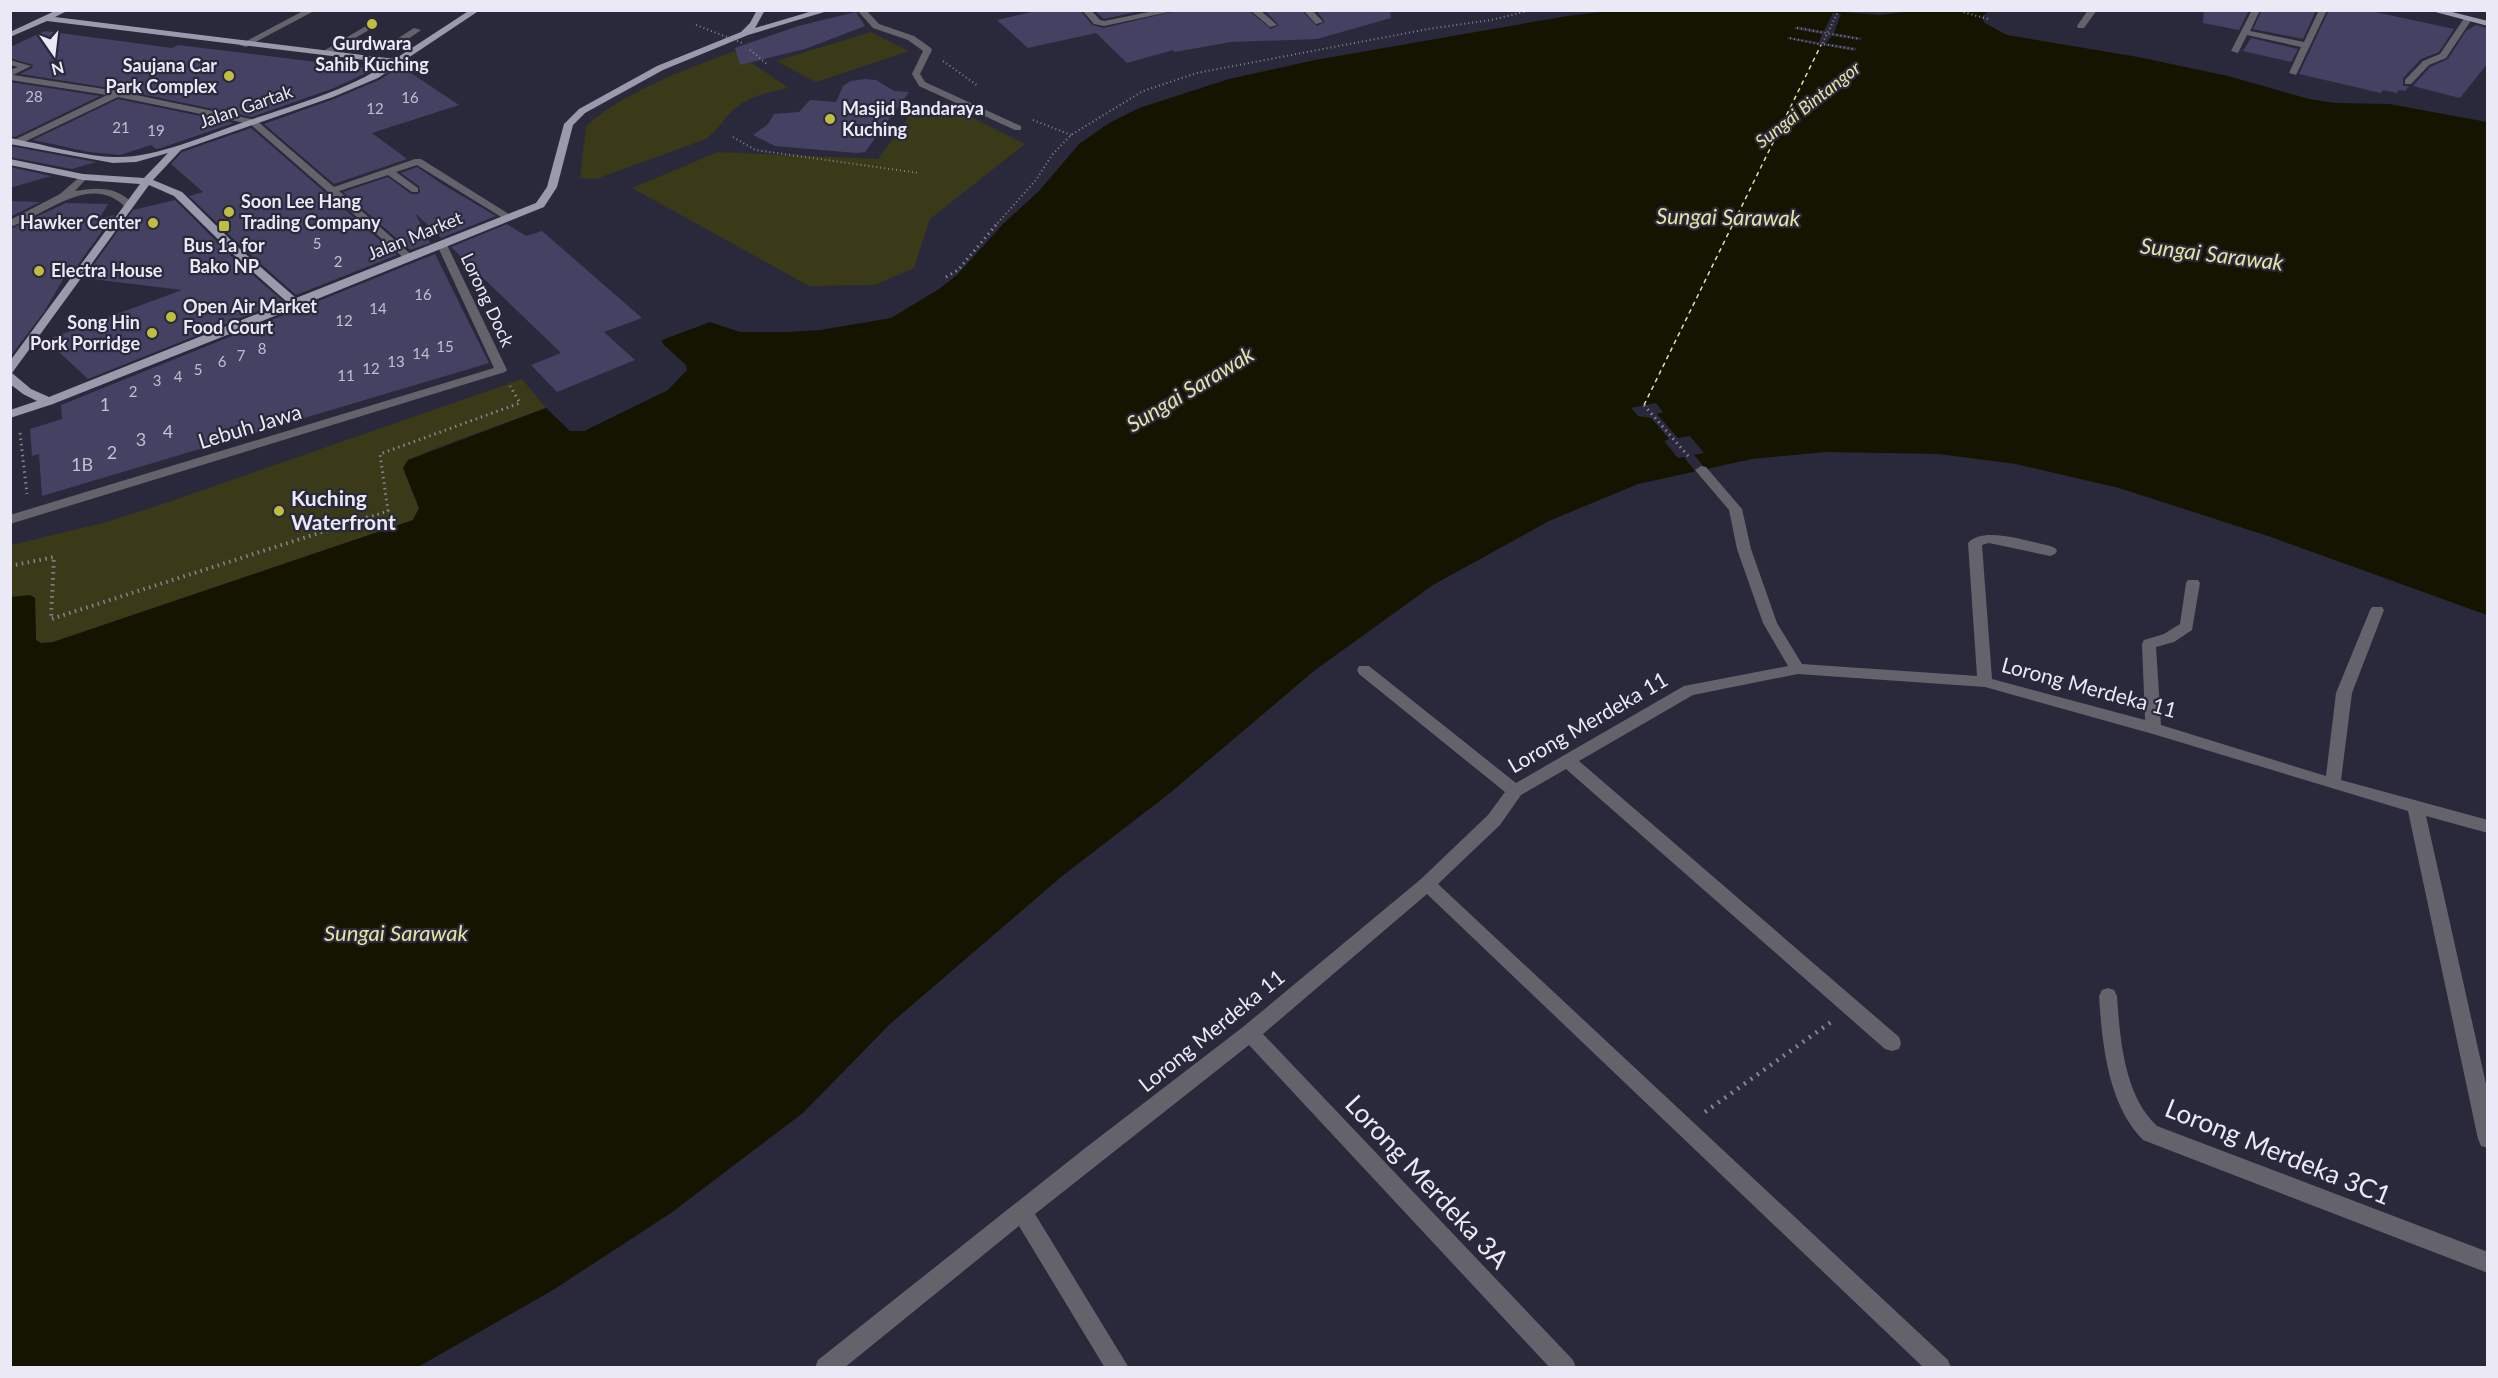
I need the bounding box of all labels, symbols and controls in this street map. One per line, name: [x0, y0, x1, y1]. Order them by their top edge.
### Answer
marker: Gurdwara Sahib Kuching: [365, 17, 379, 31]
north arrow: [24, 24, 84, 84]
place label: Gurdwara Sahib Kuching: [315, 32, 429, 75]
place label: Saujana Car Park Complex: [106, 54, 218, 97]
water label: Sungai Bintangor: [1750, 56, 1865, 152]
text: N: [49, 58, 66, 80]
marker: Saujana Car Park Complex: [222, 69, 236, 83]
street label: Jalan Gartak: [196, 80, 296, 132]
house number: 28: [25, 87, 43, 105]
house number: 16: [401, 88, 419, 106]
place label: Masjid Bandaraya Kuching: [842, 97, 984, 140]
house number: 12: [366, 99, 384, 117]
marker: Masjid Bandaraya Kuching: [823, 112, 837, 126]
house number: 21: [112, 118, 130, 136]
house number: 19: [147, 121, 165, 139]
place label: Soon Lee Hang Trading Company: [241, 190, 381, 233]
water label: Sungai Sarawak: [1656, 202, 1801, 231]
marker: Soon Lee Hang Trading Company: [222, 205, 236, 219]
street label: Jalan Market: [364, 206, 466, 264]
place label: Hawker Center: [20, 211, 141, 233]
marker: Hawker Center: [146, 216, 160, 230]
marker: Bus 1a for Bako NP: [217, 219, 231, 233]
water label: Sungai Sarawak: [2139, 231, 2286, 276]
place label: Bus 1a for Bako NP: [183, 234, 265, 277]
house number: 5: [313, 234, 321, 252]
street label: Lorong Dock: [457, 249, 520, 351]
house number: 2: [334, 252, 342, 270]
place label: Electra House: [51, 259, 163, 281]
marker: Electra House: [32, 264, 46, 278]
house number: 16: [414, 285, 432, 303]
place label: Open Air Market Food Court: [183, 295, 317, 338]
house number: 14: [369, 299, 387, 317]
marker: Open Air Market Food Court: [164, 310, 178, 324]
place label: Song Hin Pork Porridge: [30, 311, 140, 354]
house number: 12: [335, 311, 353, 329]
marker: Song Hin Pork Porridge: [145, 326, 159, 340]
house number: 15: [436, 337, 454, 355]
house number: 8: [258, 339, 266, 357]
water label: Sungai Sarawak: [1121, 340, 1259, 437]
house number: 14: [412, 344, 430, 362]
house number: 7: [237, 346, 246, 364]
house number: 6: [218, 352, 227, 370]
house number: 13: [387, 352, 405, 370]
house number: 12: [362, 359, 380, 377]
house number: 5: [194, 360, 202, 378]
house number: 11: [337, 366, 355, 384]
house number: 4: [174, 367, 183, 385]
house number: 3: [153, 371, 161, 389]
house number: 2: [129, 382, 137, 400]
house number: 1: [100, 393, 110, 415]
street label: Lebuh Jawa: [195, 398, 304, 453]
house number: 4: [163, 420, 173, 442]
house number: 3: [136, 428, 146, 450]
house number: 2: [107, 441, 117, 463]
house number: 1B: [71, 453, 93, 475]
place label: Kuching Waterfront: [291, 485, 396, 534]
marker: Kuching Waterfront: [272, 504, 286, 518]
street label: Lorong Merdeka 11: [1999, 651, 2180, 722]
street label: Lorong Merdeka 11: [1503, 666, 1672, 778]
water label: Sungai Sarawak: [324, 919, 469, 946]
street label: Lorong Merdeka 11: [1133, 963, 1289, 1096]
street label: Lorong Merdeka 3A: [1339, 1088, 1517, 1275]
street label: Lorong Merdeka 3C1: [2161, 1091, 2396, 1211]

